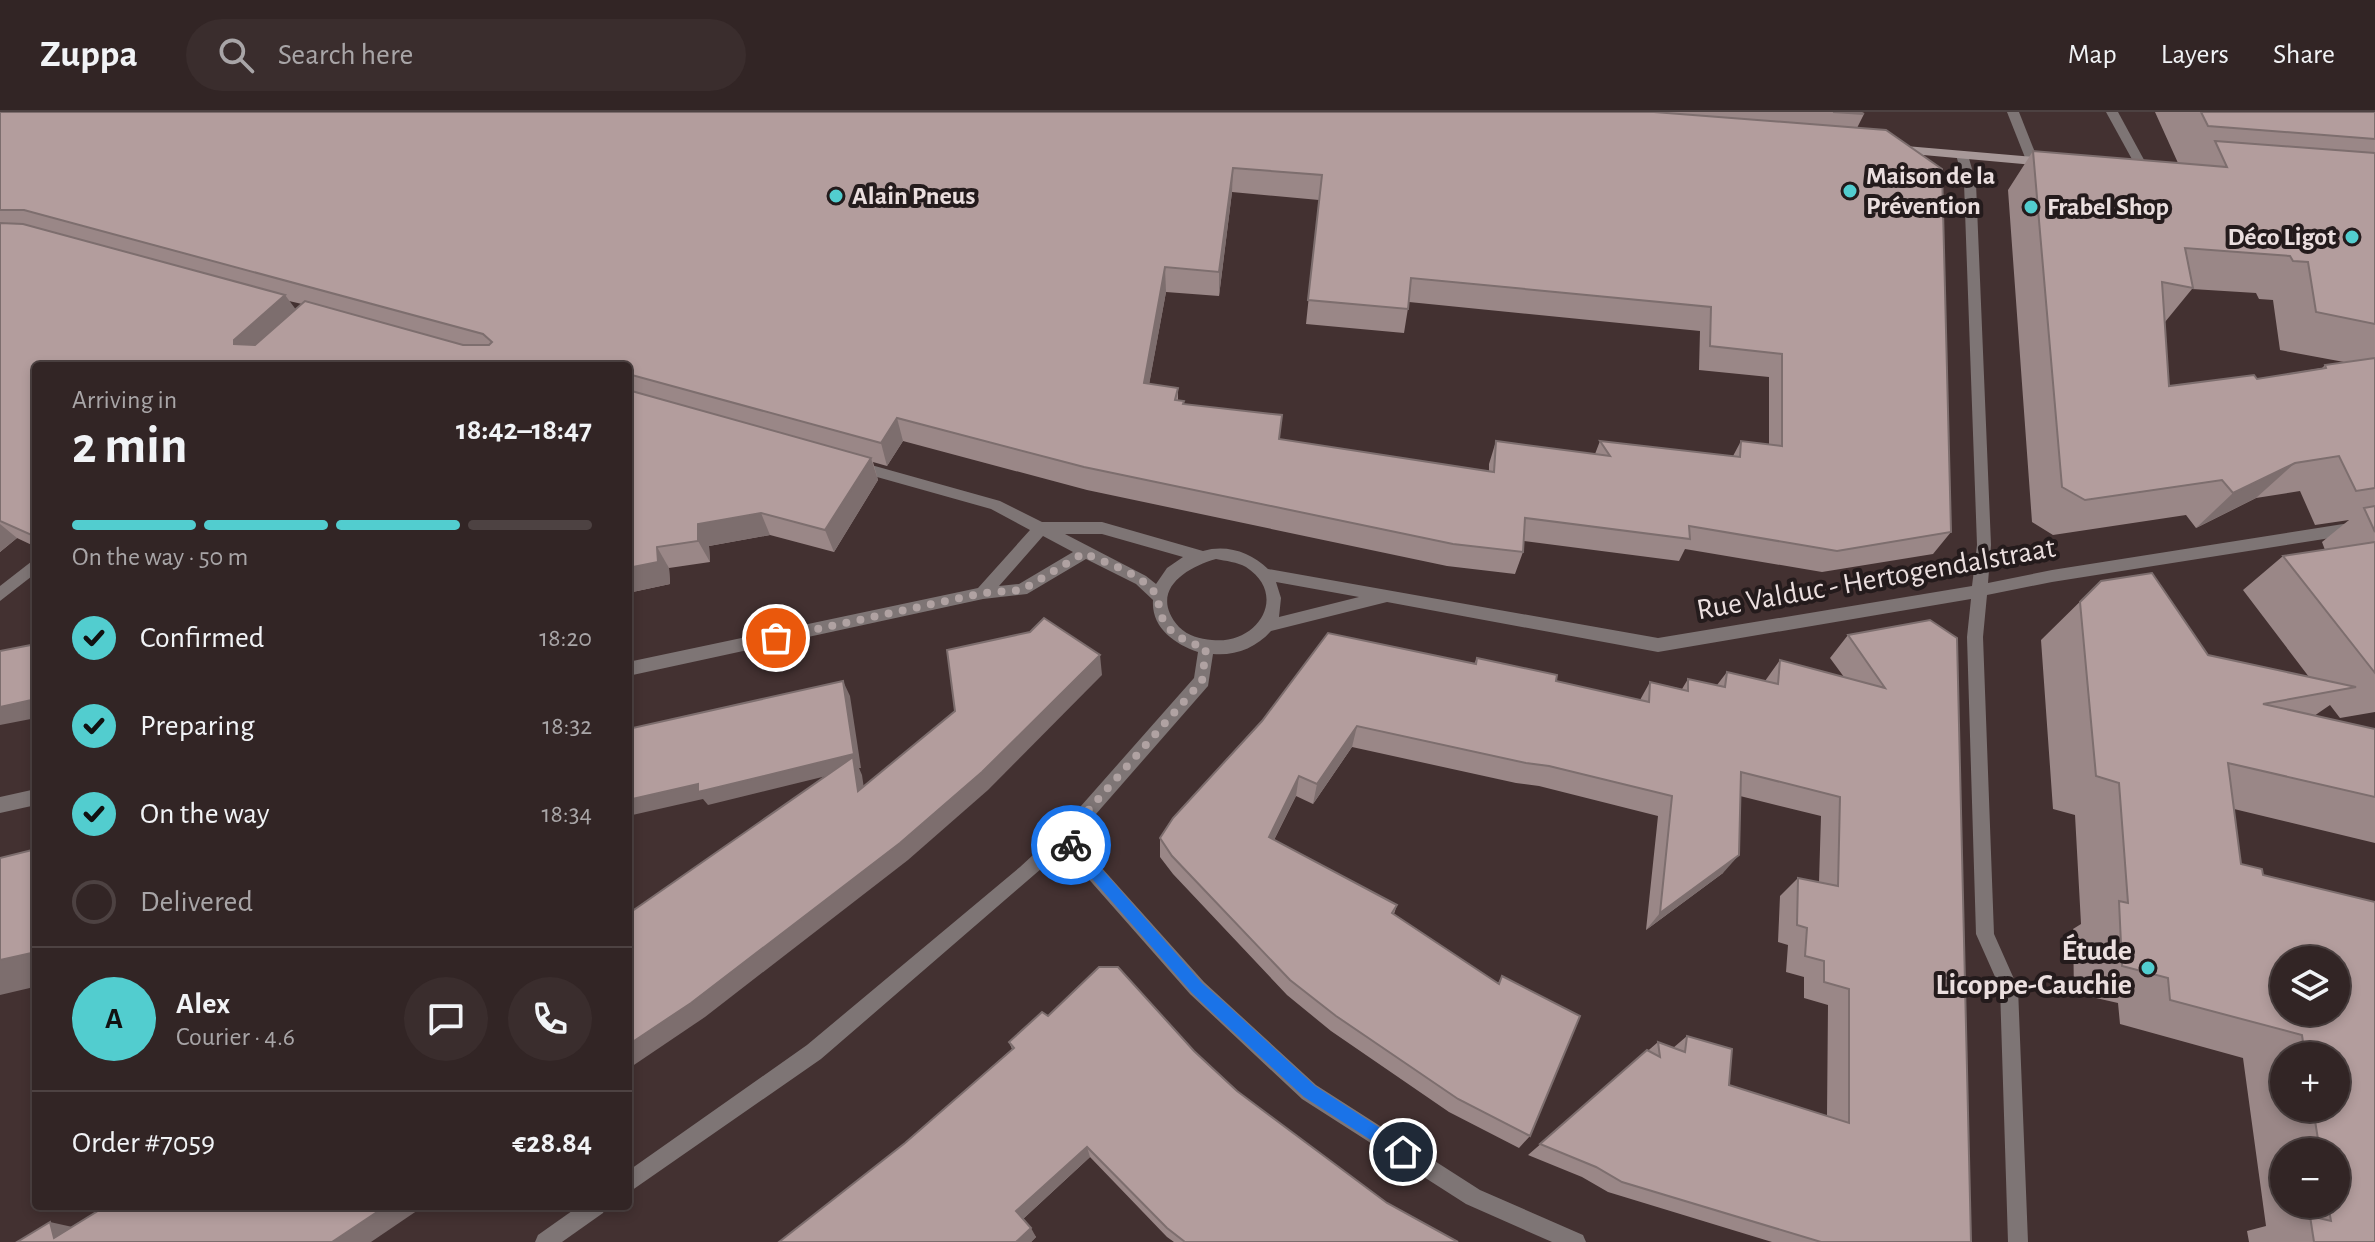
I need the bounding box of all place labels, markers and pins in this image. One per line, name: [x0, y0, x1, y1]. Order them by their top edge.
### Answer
place label: Maison de la Prévention: [1866, 163, 1995, 219]
marker: Maison de la Prévention: [1841, 182, 1859, 200]
place label: Alain Pneus: [852, 183, 975, 209]
marker: Alain Pneus: [827, 187, 845, 205]
place label: Frabel Shop: [2047, 194, 2169, 220]
marker: Frabel Shop: [2022, 198, 2040, 216]
place label: Déco Ligot: [2227, 224, 2336, 250]
marker: Déco Ligot: [2343, 228, 2361, 246]
pin: [742, 604, 810, 672]
place label: Étude Licoppe-Cauchie: [1935, 933, 2132, 1000]
marker: Étude Licoppe-Cauchie: [2139, 959, 2157, 977]
pin: [1369, 1118, 1437, 1186]

